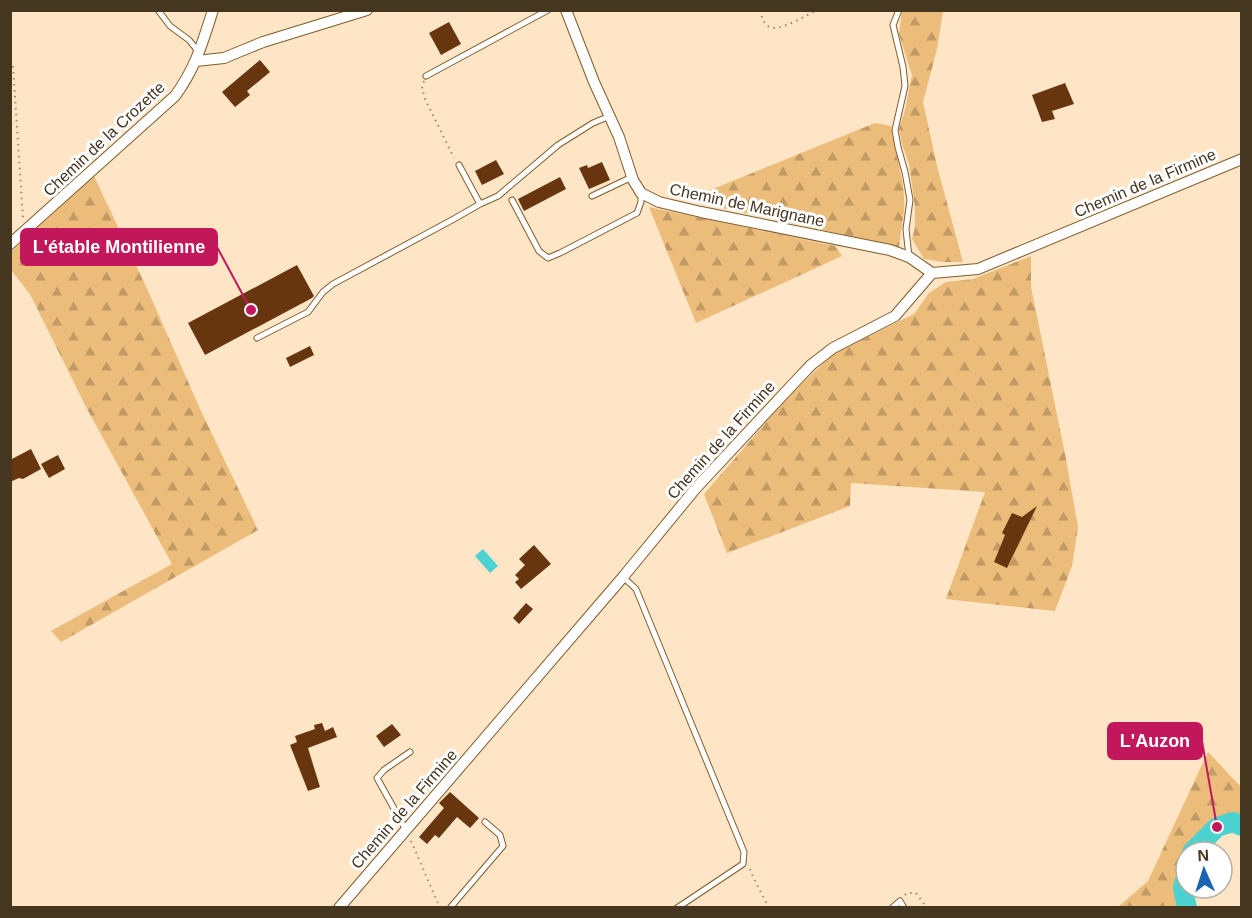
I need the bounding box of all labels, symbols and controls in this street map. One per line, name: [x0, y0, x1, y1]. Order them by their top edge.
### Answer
street label: Chemin de la Crozette: [40, 78, 168, 199]
street label: Chemin de la Firmine: [1072, 145, 1218, 221]
street label: Chemin de Marignane: [668, 180, 826, 230]
callout: L'étable Montilienne: [21, 229, 217, 265]
text: L'étable Montilienne: [33, 237, 205, 257]
street label: Chemin de la Firmine: [664, 378, 778, 502]
callout: L'Auzon: [1108, 723, 1202, 759]
text: L'Auzon: [1120, 731, 1190, 751]
street label: Chemin de la Firmine: [348, 746, 460, 872]
north arrow: [1174, 840, 1234, 900]
text: N: [1197, 847, 1209, 864]

